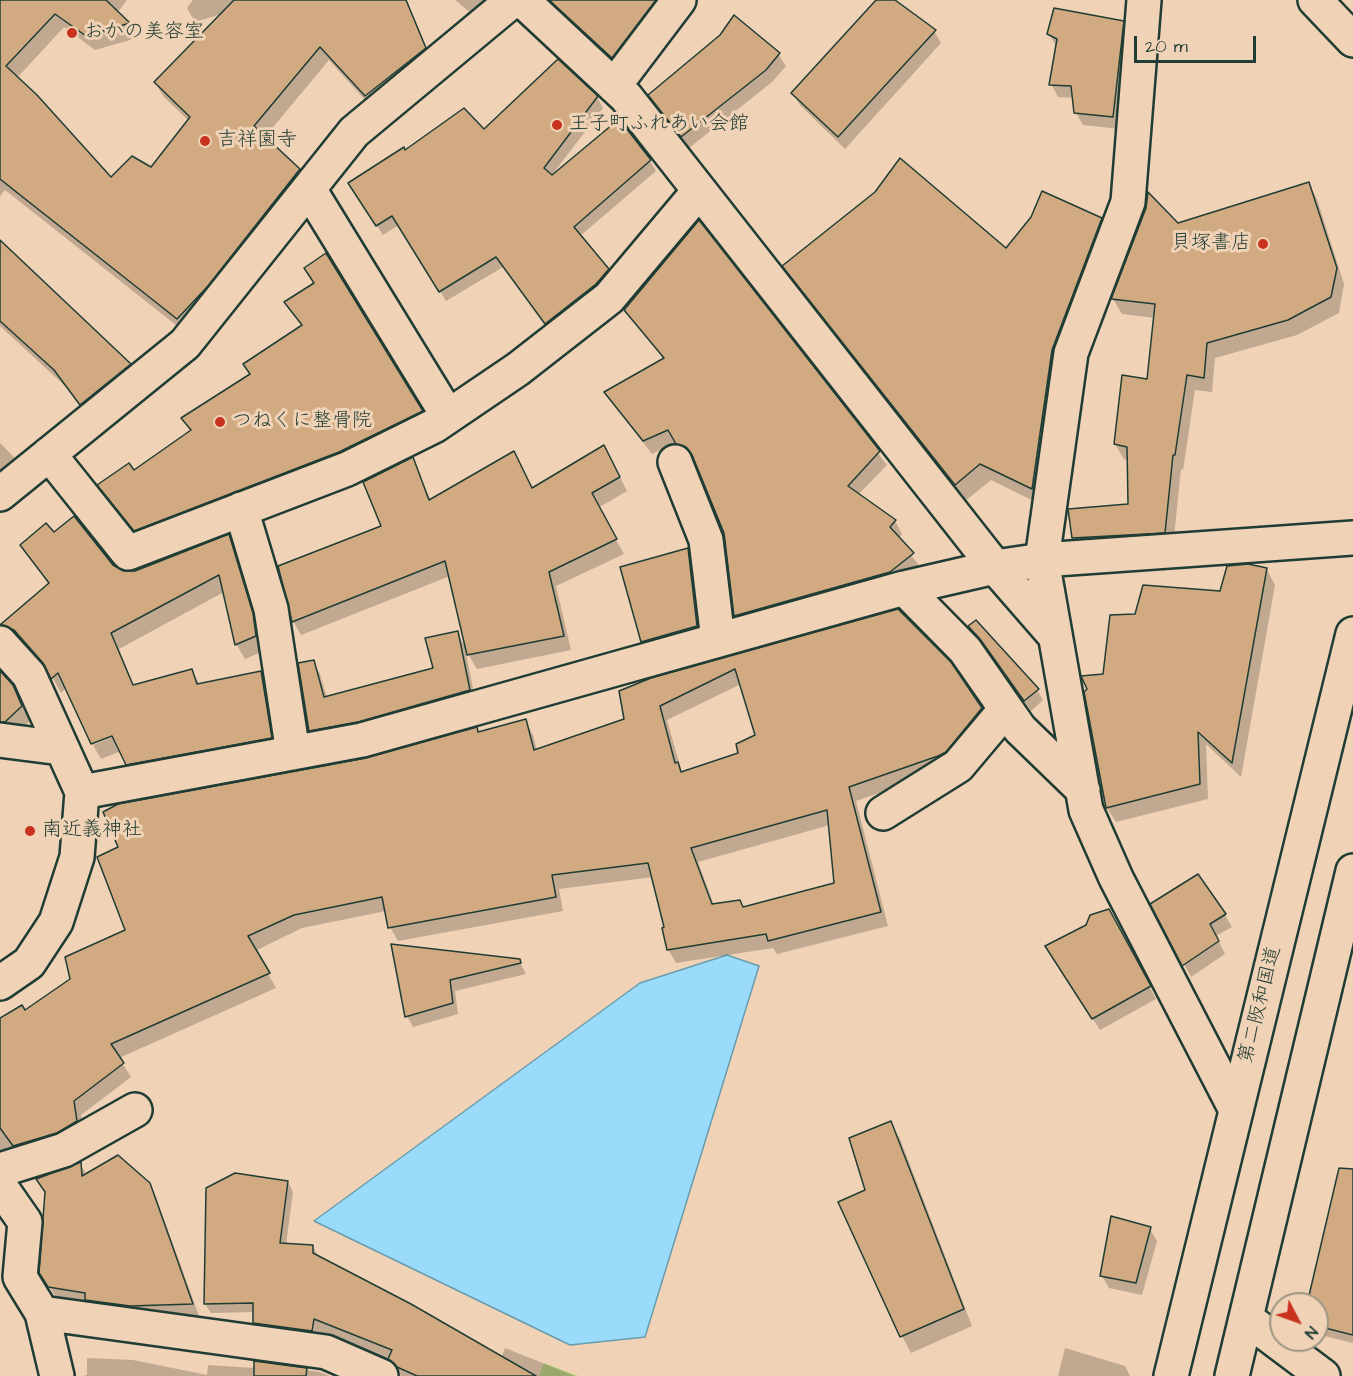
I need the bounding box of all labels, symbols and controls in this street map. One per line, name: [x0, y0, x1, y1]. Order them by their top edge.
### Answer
place label: おかの美容室: [84, 21, 204, 45]
scale bar: [1137, 24, 1258, 62]
marker: おかの美容室: [65, 26, 79, 40]
text: 20 m: [1145, 34, 1188, 59]
place label: 王子町ふれあい会館: [569, 113, 749, 137]
marker: 王子町ふれあい会館: [550, 118, 564, 132]
place label: 吉祥園寺: [217, 129, 297, 153]
marker: 吉祥園寺: [198, 134, 212, 148]
place label: 貝塚書店: [1171, 232, 1251, 256]
marker: 貝塚書店: [1256, 237, 1270, 251]
place label: つねくに整骨院: [232, 410, 372, 434]
marker: つねくに整骨院: [213, 415, 227, 429]
place label: 南近義神社: [42, 819, 142, 843]
marker: 南近義神社: [23, 824, 37, 838]
street label: 第二阪和国道: [1235, 944, 1287, 1066]
north arrow: [1269, 1292, 1329, 1352]
text: N: [1299, 1321, 1323, 1343]

